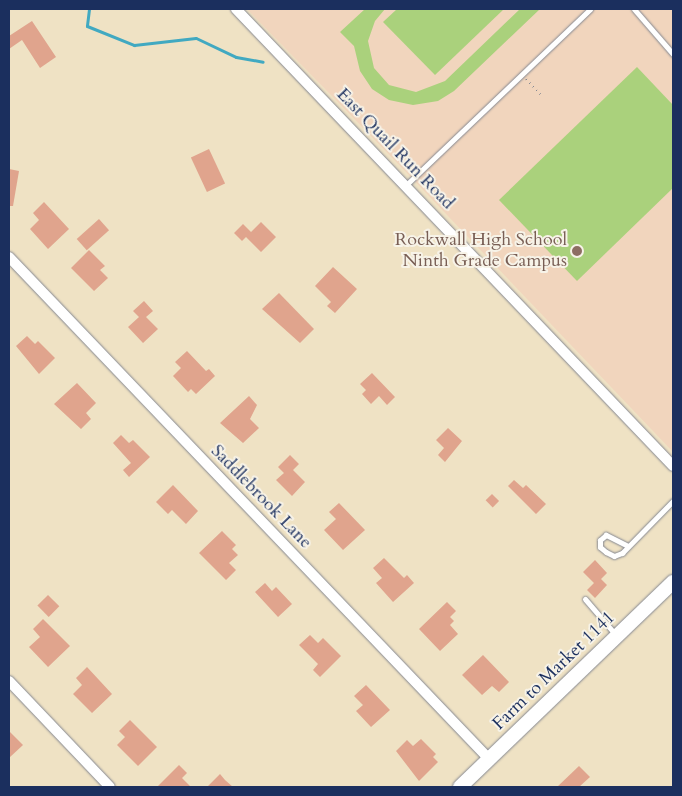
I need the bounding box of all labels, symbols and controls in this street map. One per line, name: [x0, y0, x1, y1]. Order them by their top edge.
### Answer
street label: East Quail Run Road: [332, 84, 458, 214]
place label: Rockwall High School Ninth Grade Campus: [395, 230, 567, 272]
marker: Rockwall High School Ninth Grade Campus: [571, 245, 583, 257]
street label: Saddlebrook Lane: [206, 441, 316, 553]
street label: Farm to Market 1141: [488, 607, 620, 735]

